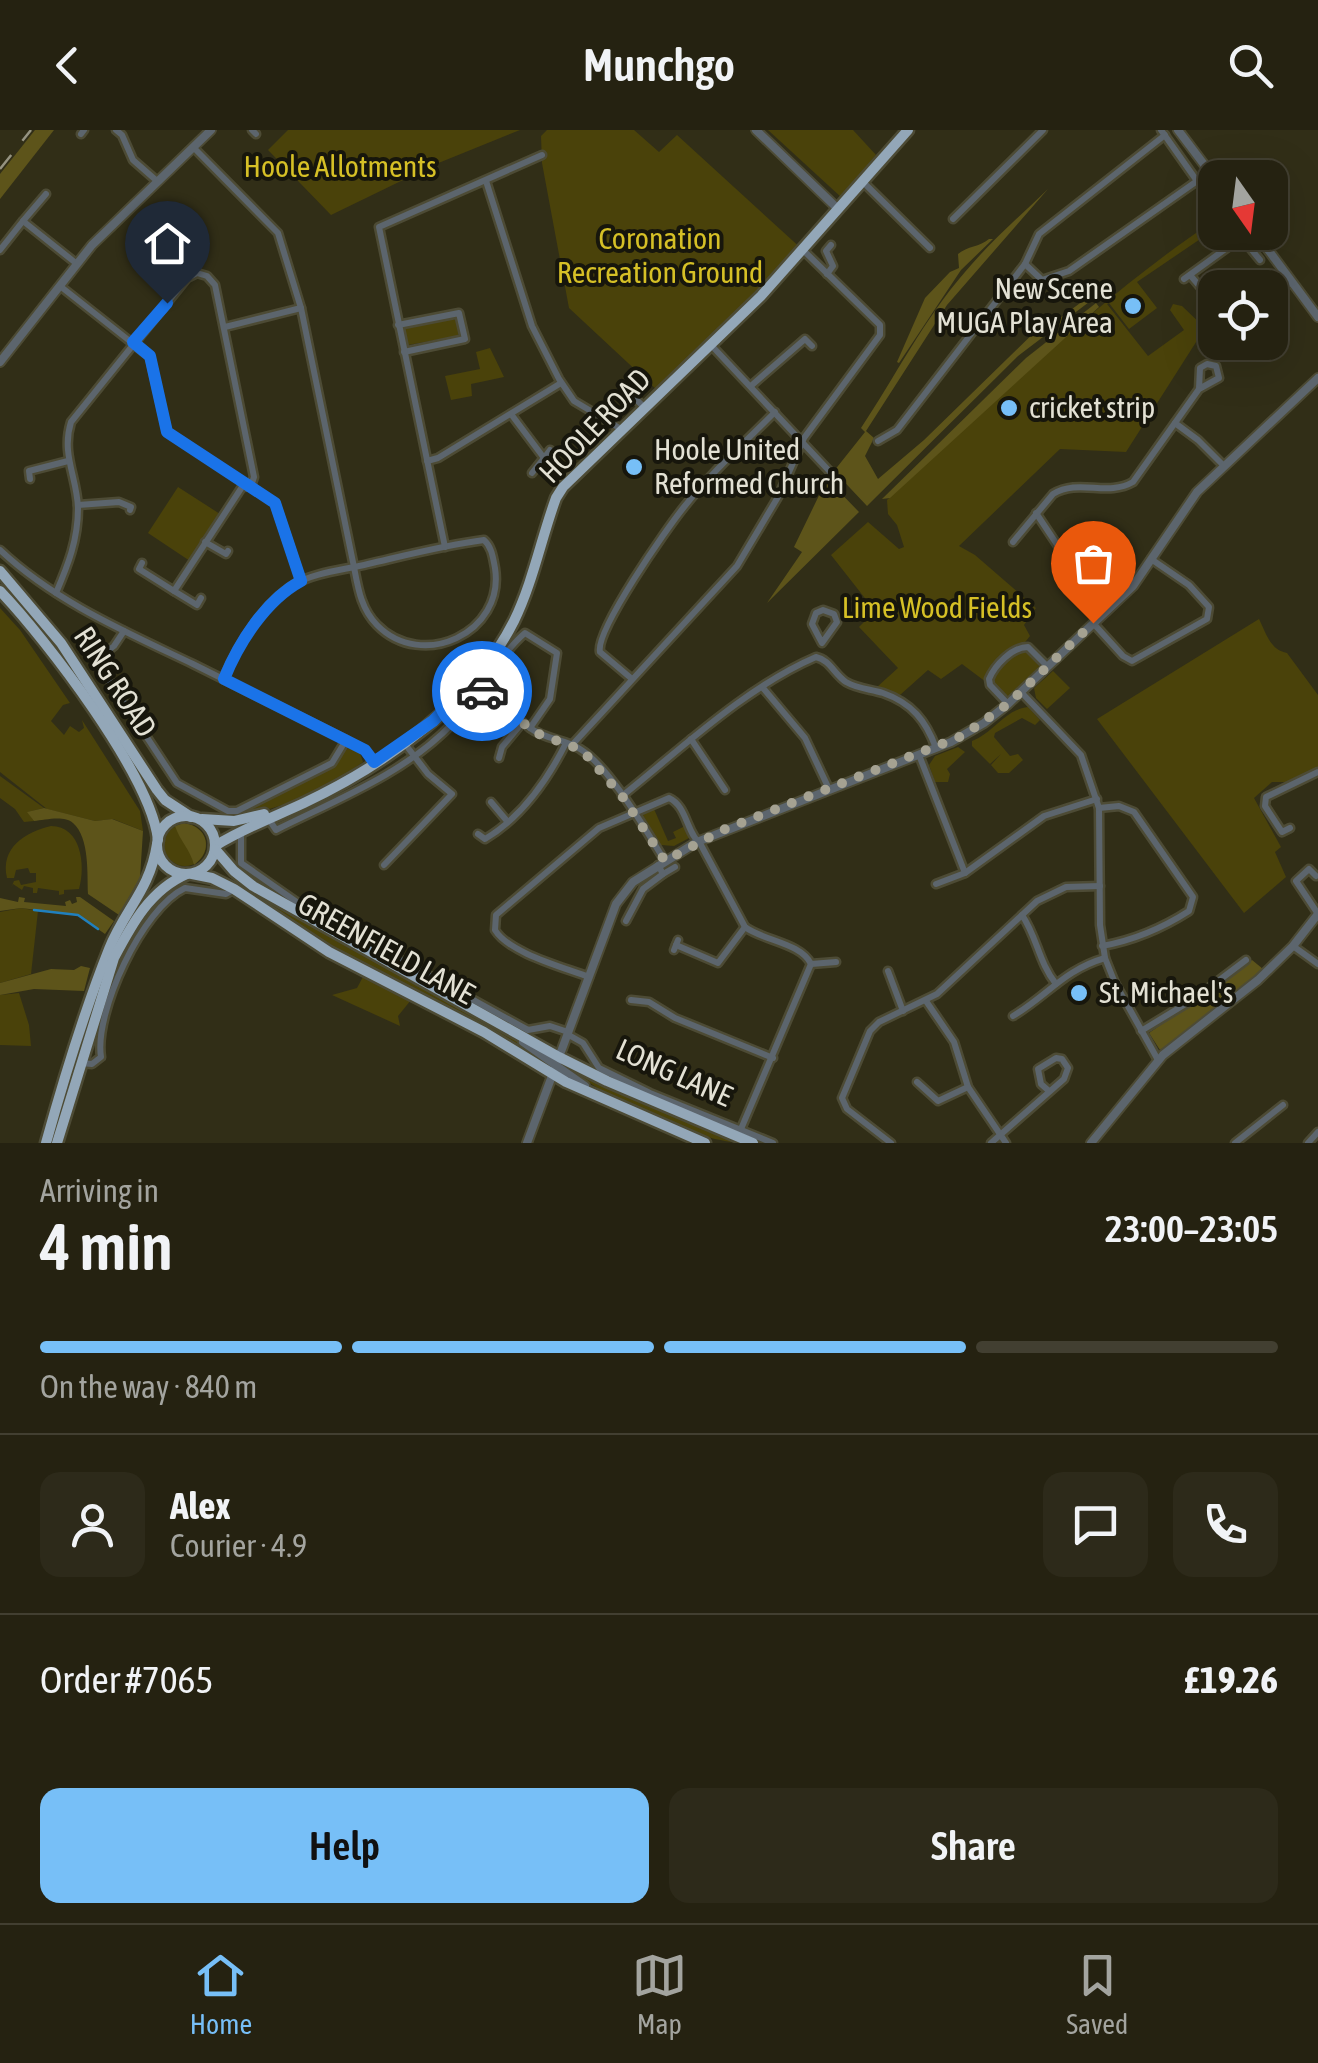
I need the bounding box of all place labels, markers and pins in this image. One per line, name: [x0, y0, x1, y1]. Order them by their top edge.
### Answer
pin: [125, 201, 210, 304]
place label: New Scene MUGA Play Area: [936, 271, 1113, 339]
marker: New Scene MUGA Play Area: [1122, 295, 1144, 317]
place label: cricket strip: [1029, 390, 1155, 424]
marker: cricket strip: [998, 397, 1020, 419]
place label: Hoole United Reformed Church: [654, 432, 844, 500]
marker: Hoole United Reformed Church: [623, 456, 645, 478]
pin: [1051, 521, 1136, 624]
place label: St. Michael's: [1099, 975, 1233, 1009]
marker: St. Michael's: [1068, 982, 1090, 1004]

